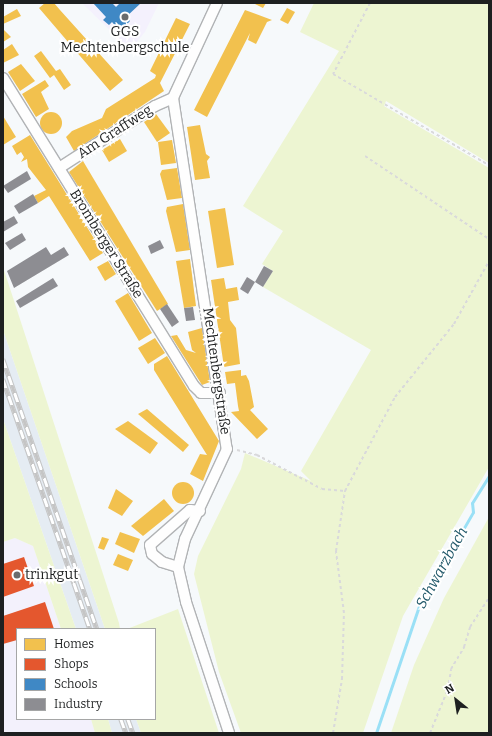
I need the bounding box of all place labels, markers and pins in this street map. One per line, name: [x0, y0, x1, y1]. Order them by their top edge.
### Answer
marker: GGS Mechtenbergschule: [120, 12, 130, 22]
place label: GGS Mechtenbergschule: [61, 24, 189, 56]
place label: trinkgut: [25, 567, 78, 583]
marker: trinkgut: [12, 570, 22, 580]

